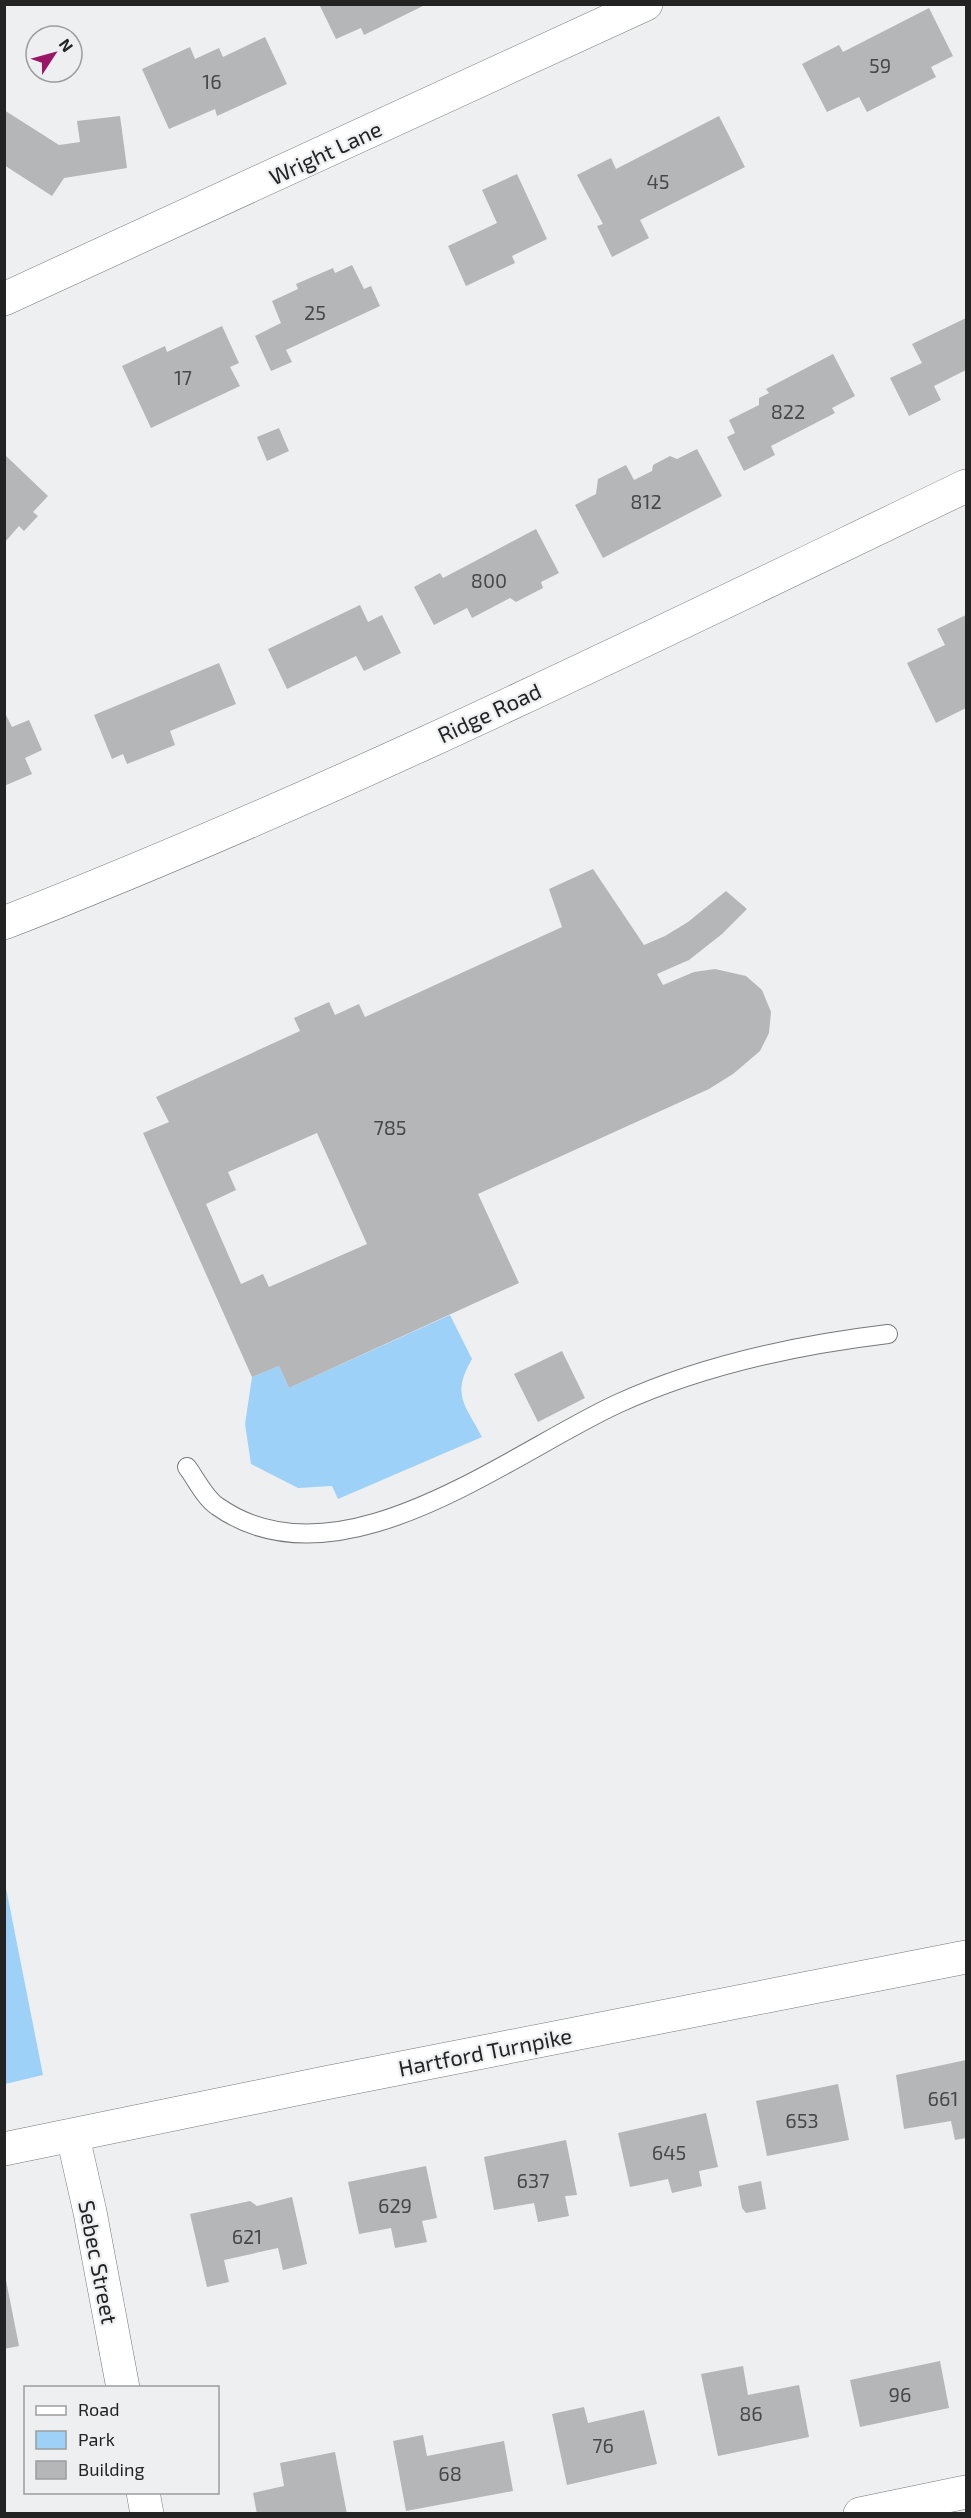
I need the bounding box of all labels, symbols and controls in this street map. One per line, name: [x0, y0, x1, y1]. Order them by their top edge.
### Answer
north arrow: [24, 24, 84, 84]
text: N: [55, 35, 78, 55]
house number: 59: [869, 53, 891, 77]
house number: 16: [202, 69, 222, 93]
street label: Wright Lane: [265, 115, 385, 189]
house number: 45: [646, 169, 670, 193]
house number: 25: [304, 300, 326, 324]
house number: 17: [174, 365, 192, 389]
house number: 822: [771, 399, 805, 423]
house number: 812: [630, 489, 662, 513]
house number: 800: [471, 568, 507, 592]
street label: Ridge Road: [433, 677, 545, 747]
house number: 785: [373, 1115, 407, 1139]
street label: Hartford Turnpike: [396, 2021, 574, 2081]
house number: 661: [928, 2086, 958, 2110]
house number: 653: [785, 2108, 819, 2132]
house number: 645: [652, 2140, 686, 2164]
house number: 637: [517, 2168, 549, 2192]
house number: 629: [378, 2193, 412, 2217]
street label: Sebec Street: [74, 2198, 124, 2326]
house number: 621: [232, 2224, 262, 2248]
house number: 96: [889, 2382, 911, 2406]
legend: [24, 2386, 219, 2494]
text: Road: [78, 2398, 119, 2420]
house number: 86: [739, 2401, 763, 2425]
text: Park: [78, 2428, 115, 2450]
house number: 76: [592, 2433, 614, 2457]
text: Building: [78, 2458, 145, 2480]
house number: 68: [438, 2461, 462, 2485]

